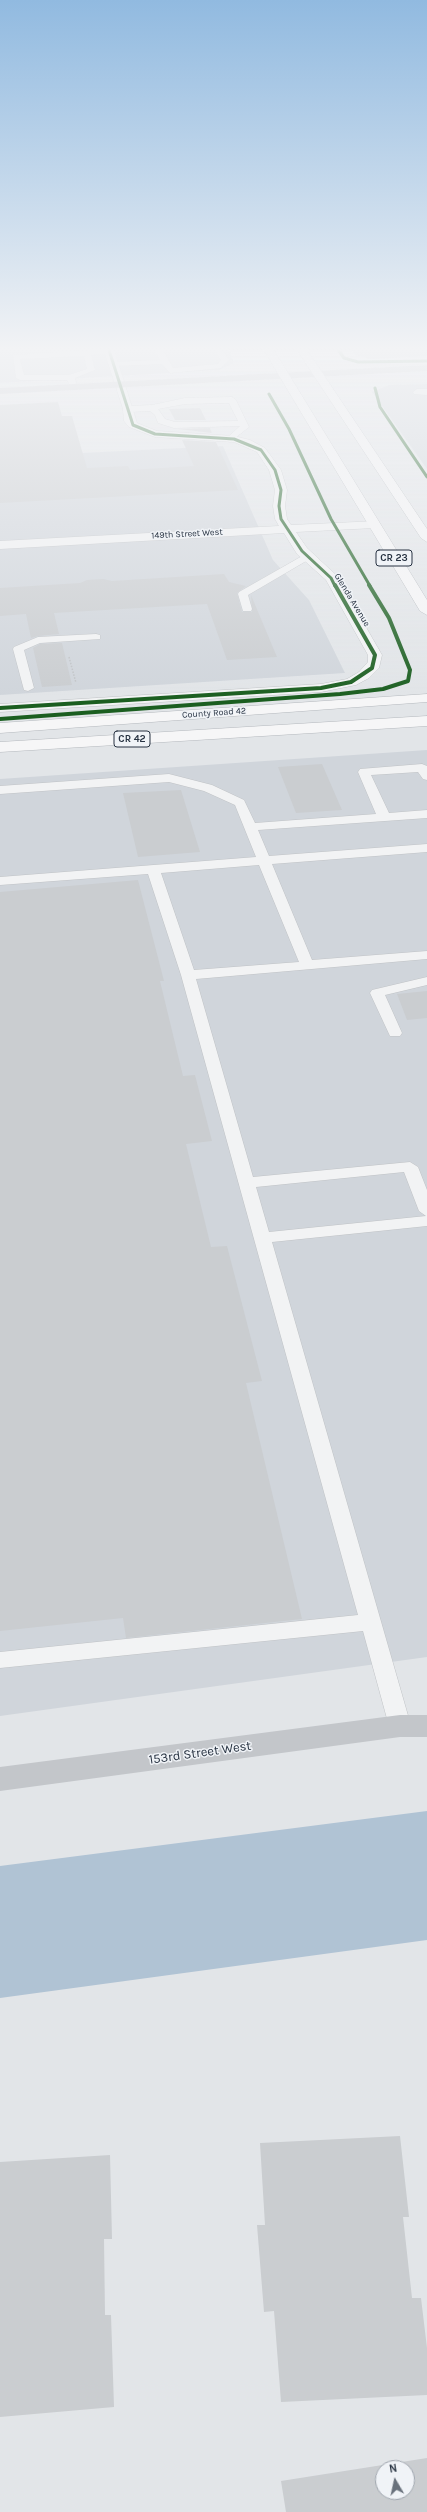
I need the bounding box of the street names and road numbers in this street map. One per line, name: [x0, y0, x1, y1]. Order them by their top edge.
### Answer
street label: 149th Street West: [151, 527, 223, 541]
road number: CR 23: [376, 550, 412, 566]
street label: Glenda Avenue: [332, 571, 372, 629]
street label: County Road 42: [182, 705, 246, 721]
road number: CR 42: [114, 731, 150, 747]
street label: 153rd Street West: [148, 1738, 252, 1768]

